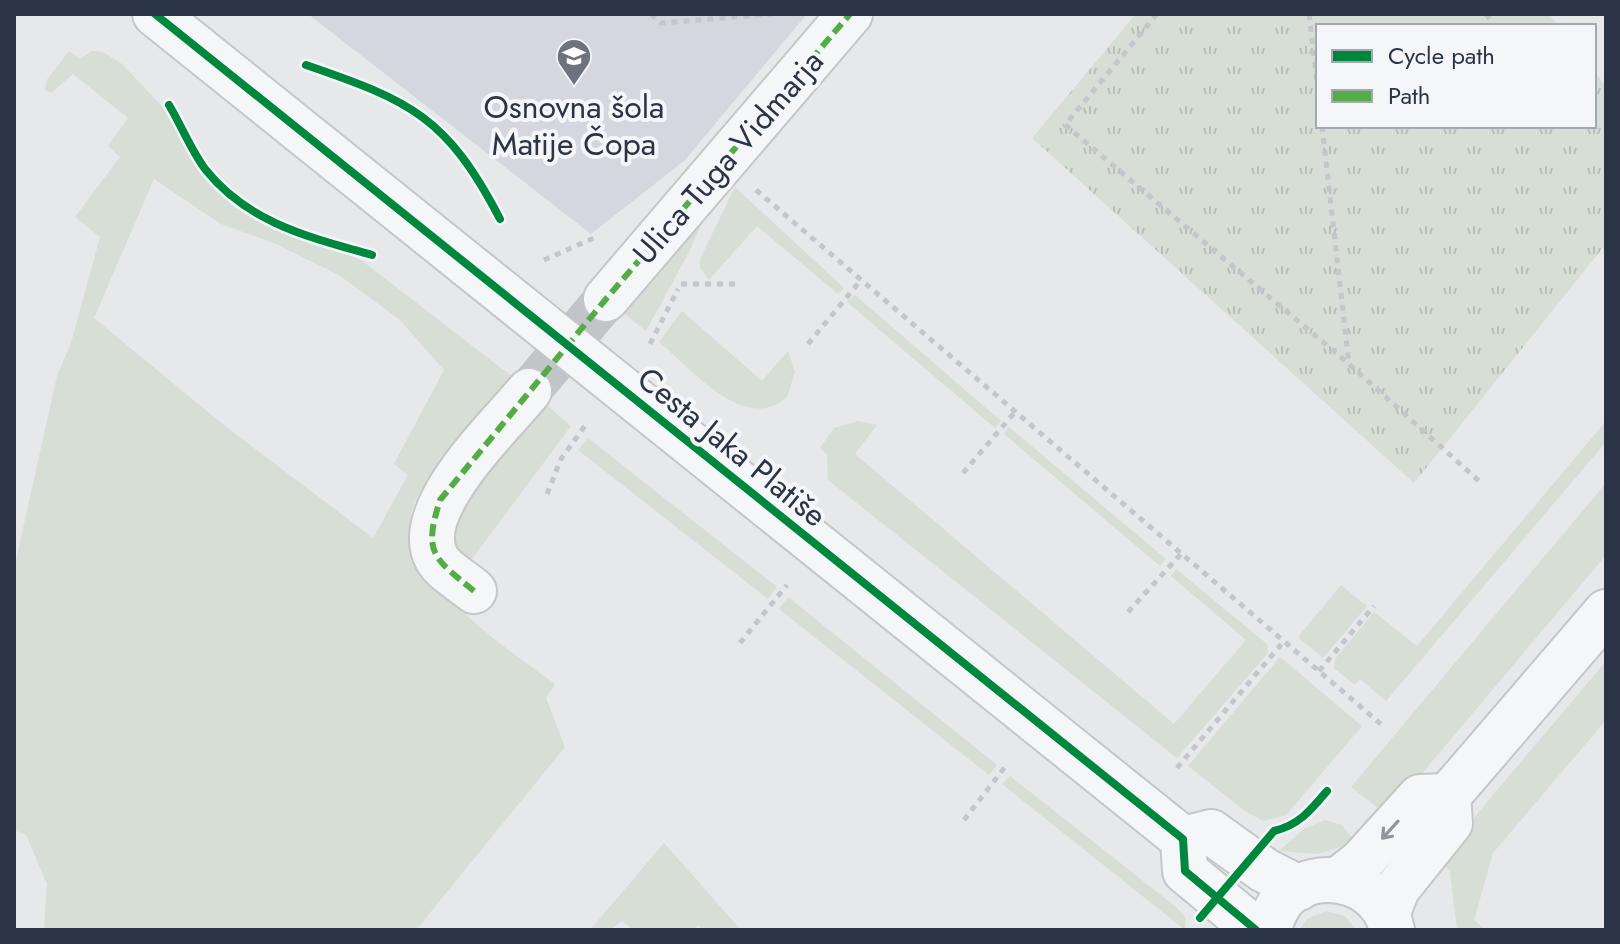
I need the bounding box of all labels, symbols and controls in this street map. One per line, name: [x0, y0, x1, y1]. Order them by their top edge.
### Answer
legend: [1316, 24, 1596, 128]
school or university icon: Osnovna šola Matije Čopa: [555, 37, 593, 87]
text: Cycle path: [1388, 38, 1495, 73]
street label: Ulica Tuga Vidmarja: [622, 40, 834, 274]
text: Path: [1388, 78, 1430, 113]
place label: Osnovna šola Matije Čopa: [484, 84, 664, 167]
street label: Cesta Jaka Platiše: [627, 356, 837, 538]
one-way arrow: [1381, 820, 1400, 840]

